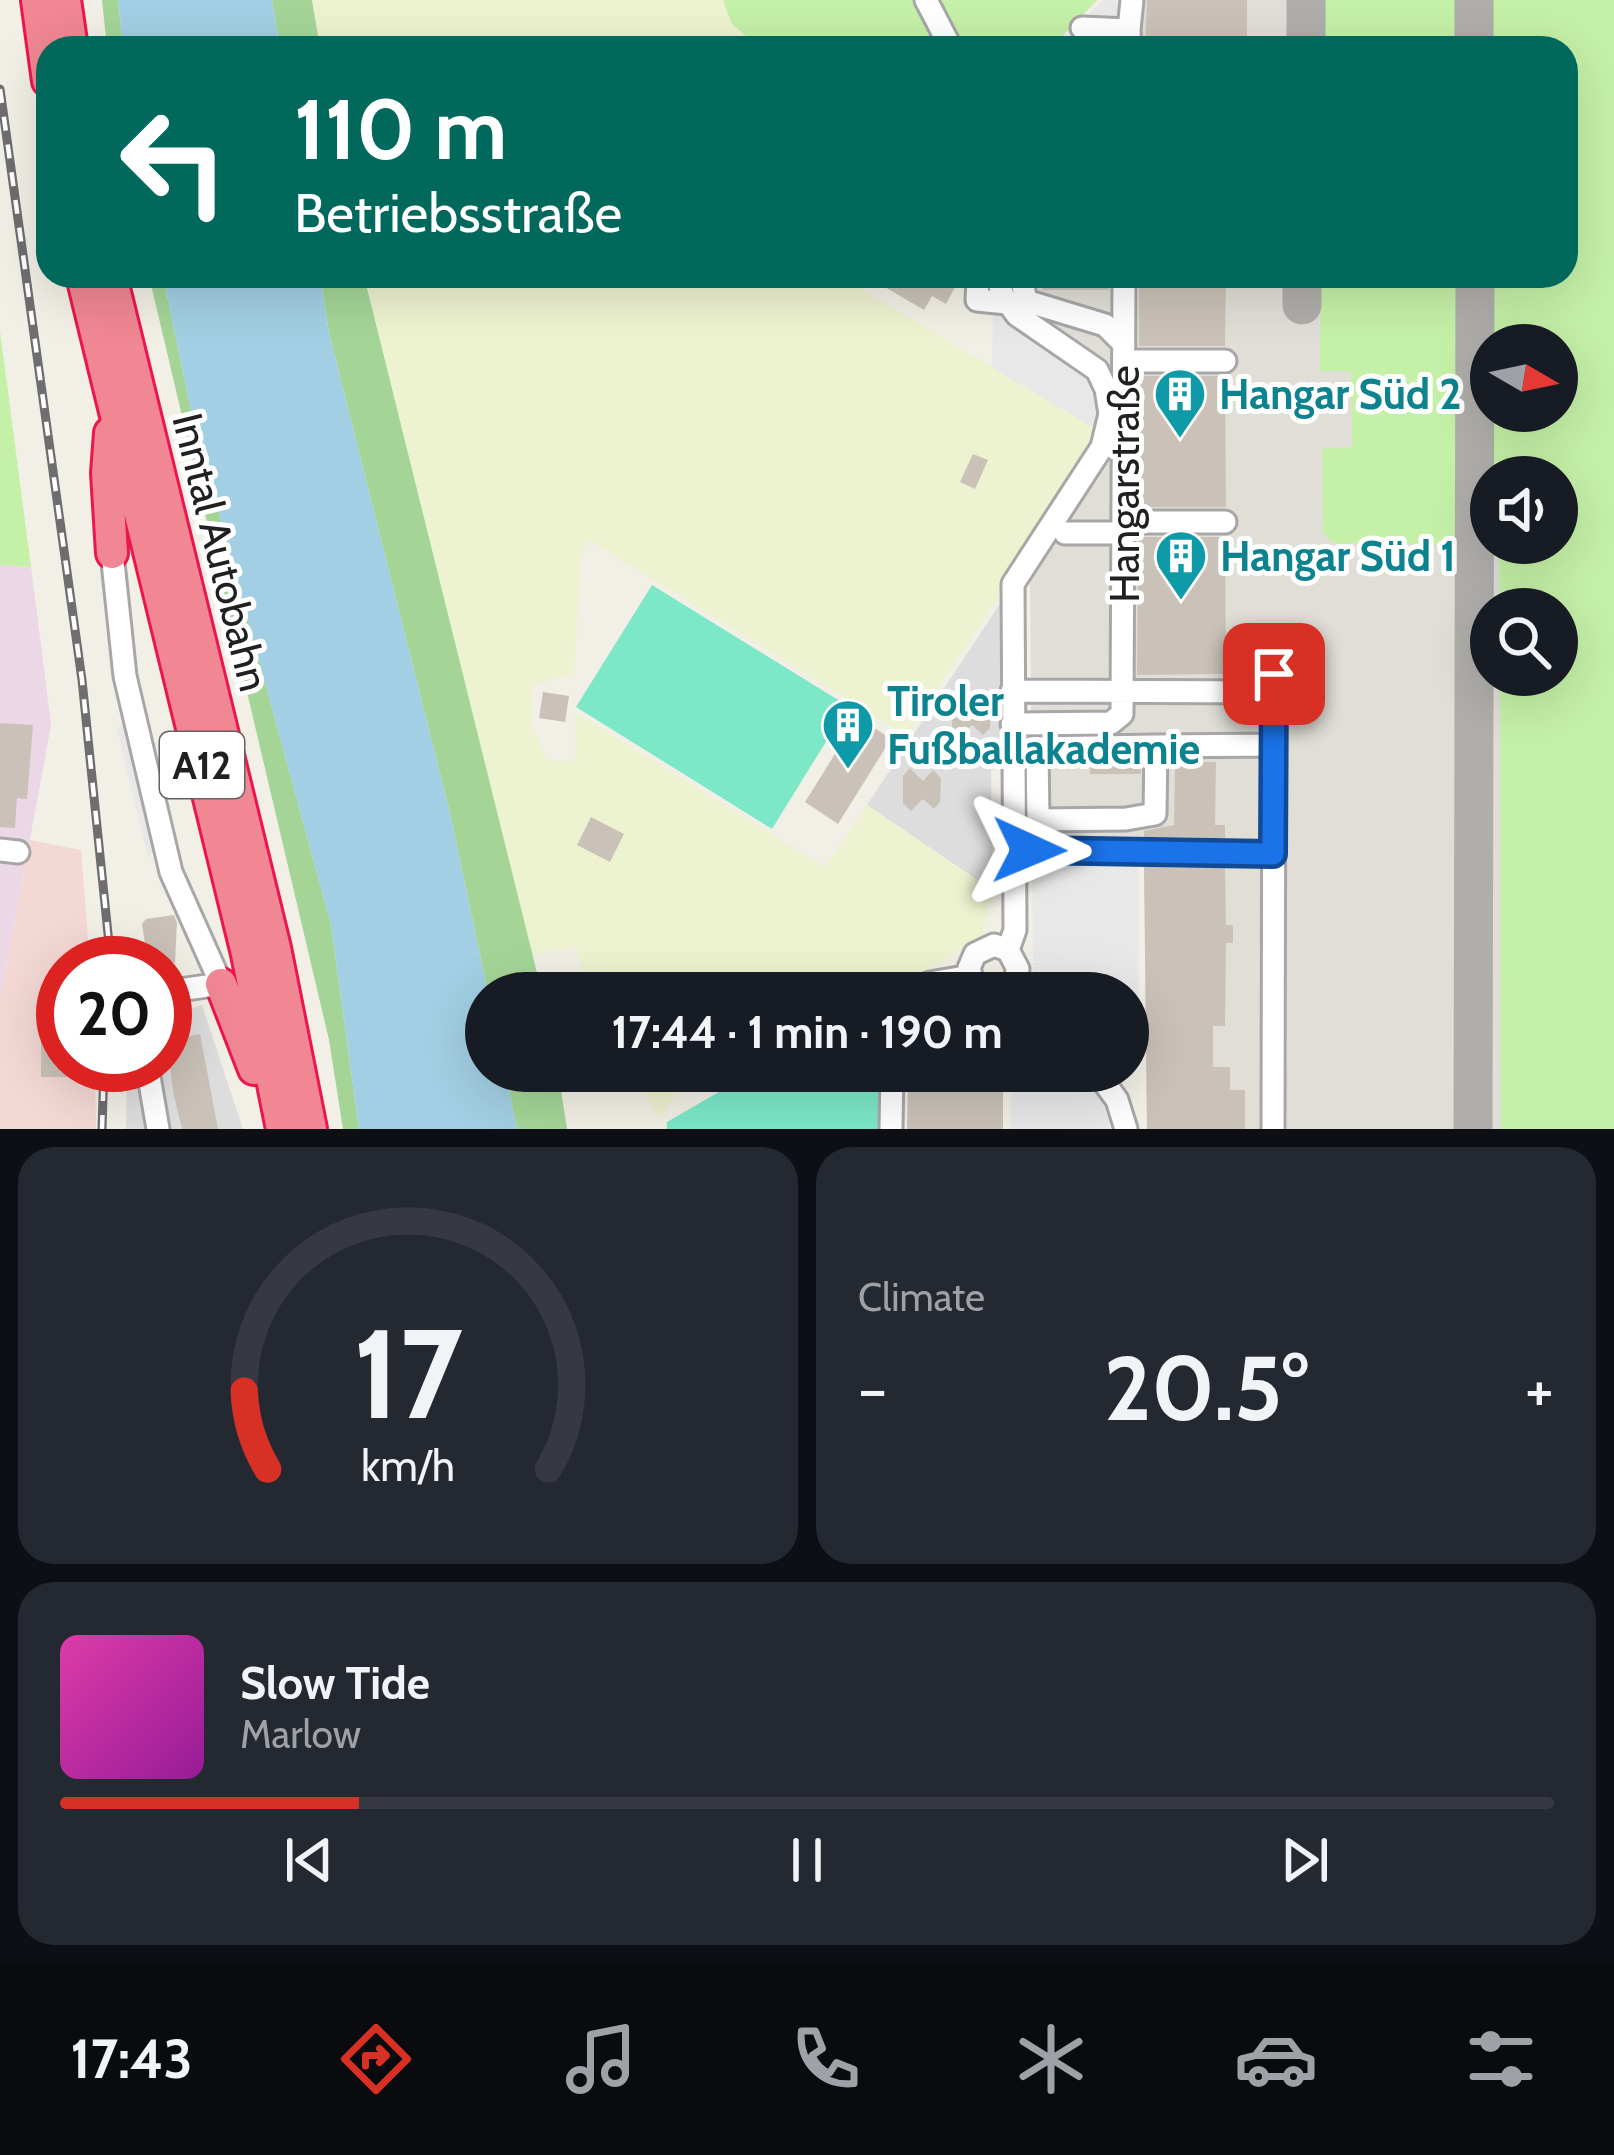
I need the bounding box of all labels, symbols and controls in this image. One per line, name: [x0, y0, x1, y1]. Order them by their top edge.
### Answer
text: 110 m: [294, 78, 507, 180]
icon: left: [96, 84, 252, 240]
text: Betriebsstraße: [294, 180, 622, 246]
north arrow: [1470, 324, 1578, 432]
map controls: [1470, 324, 1578, 696]
street label: Hangarstraße: [1098, 365, 1150, 603]
building icon: Hangar Süd 2: [1152, 366, 1208, 440]
place label: Hangar Süd 2: [1219, 368, 1462, 420]
street label: Inntal Autobahn: [161, 408, 281, 696]
button: sound: [1470, 456, 1578, 564]
building icon: Hangar Süd 1: [1153, 528, 1209, 602]
place label: Hangar Süd 1: [1220, 530, 1456, 582]
button: search: [1470, 588, 1578, 696]
pin: [1223, 623, 1325, 725]
icon: arrive: [1241, 641, 1307, 707]
place label: Tiroler Fußballakademie: [887, 675, 1200, 775]
building icon: Tiroler Fußballakademie: [820, 697, 876, 771]
road number: A12: [160, 732, 244, 798]
position arrow: [966, 787, 1092, 913]
speed limit sign: 20: [36, 936, 192, 1092]
text: 17:44 · 1 min · 190 m: [611, 1005, 1003, 1059]
text: Climate: [858, 1273, 985, 1321]
text: 17: [353, 1298, 463, 1449]
text: 20.5°: [1104, 1333, 1308, 1443]
text: −: [858, 1348, 887, 1429]
text: +: [1525, 1348, 1554, 1429]
text: km/h: [361, 1439, 455, 1491]
text: Slow Tide: [240, 1656, 430, 1710]
text: Marlow: [240, 1710, 361, 1758]
icon: previous: [276, 1827, 342, 1893]
icon: pause: [774, 1827, 840, 1893]
icon: next: [1272, 1827, 1338, 1893]
icon: directions: [334, 2017, 418, 2101]
icon: music: [559, 2017, 643, 2101]
icon: phone: [784, 2017, 868, 2101]
icon: climate: [1009, 2017, 1093, 2101]
icon: car: [1234, 2017, 1318, 2101]
icon: filters: [1459, 2017, 1543, 2101]
text: 17:43: [71, 2026, 193, 2092]

